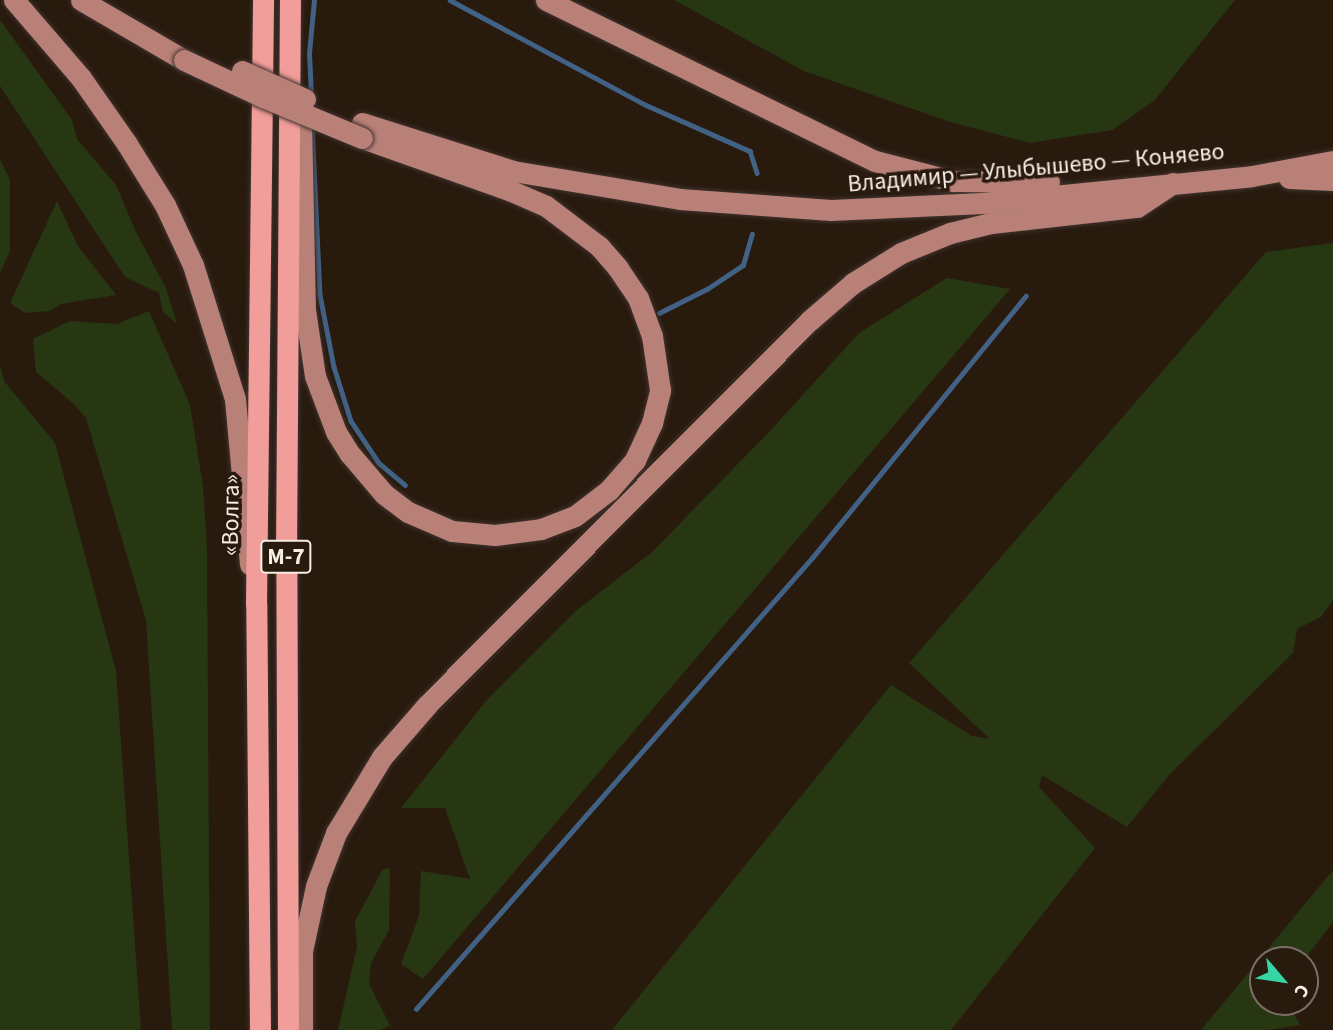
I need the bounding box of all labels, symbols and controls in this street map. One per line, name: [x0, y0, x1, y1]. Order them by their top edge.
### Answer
street label: Владимир — Улыбышево — Коняево: [846, 137, 1226, 199]
street label: «Волга»: [216, 474, 246, 556]
road number: М-7: [260, 538, 312, 576]
north arrow: [1249, 946, 1319, 1016]
text: С: [1287, 979, 1316, 1002]

